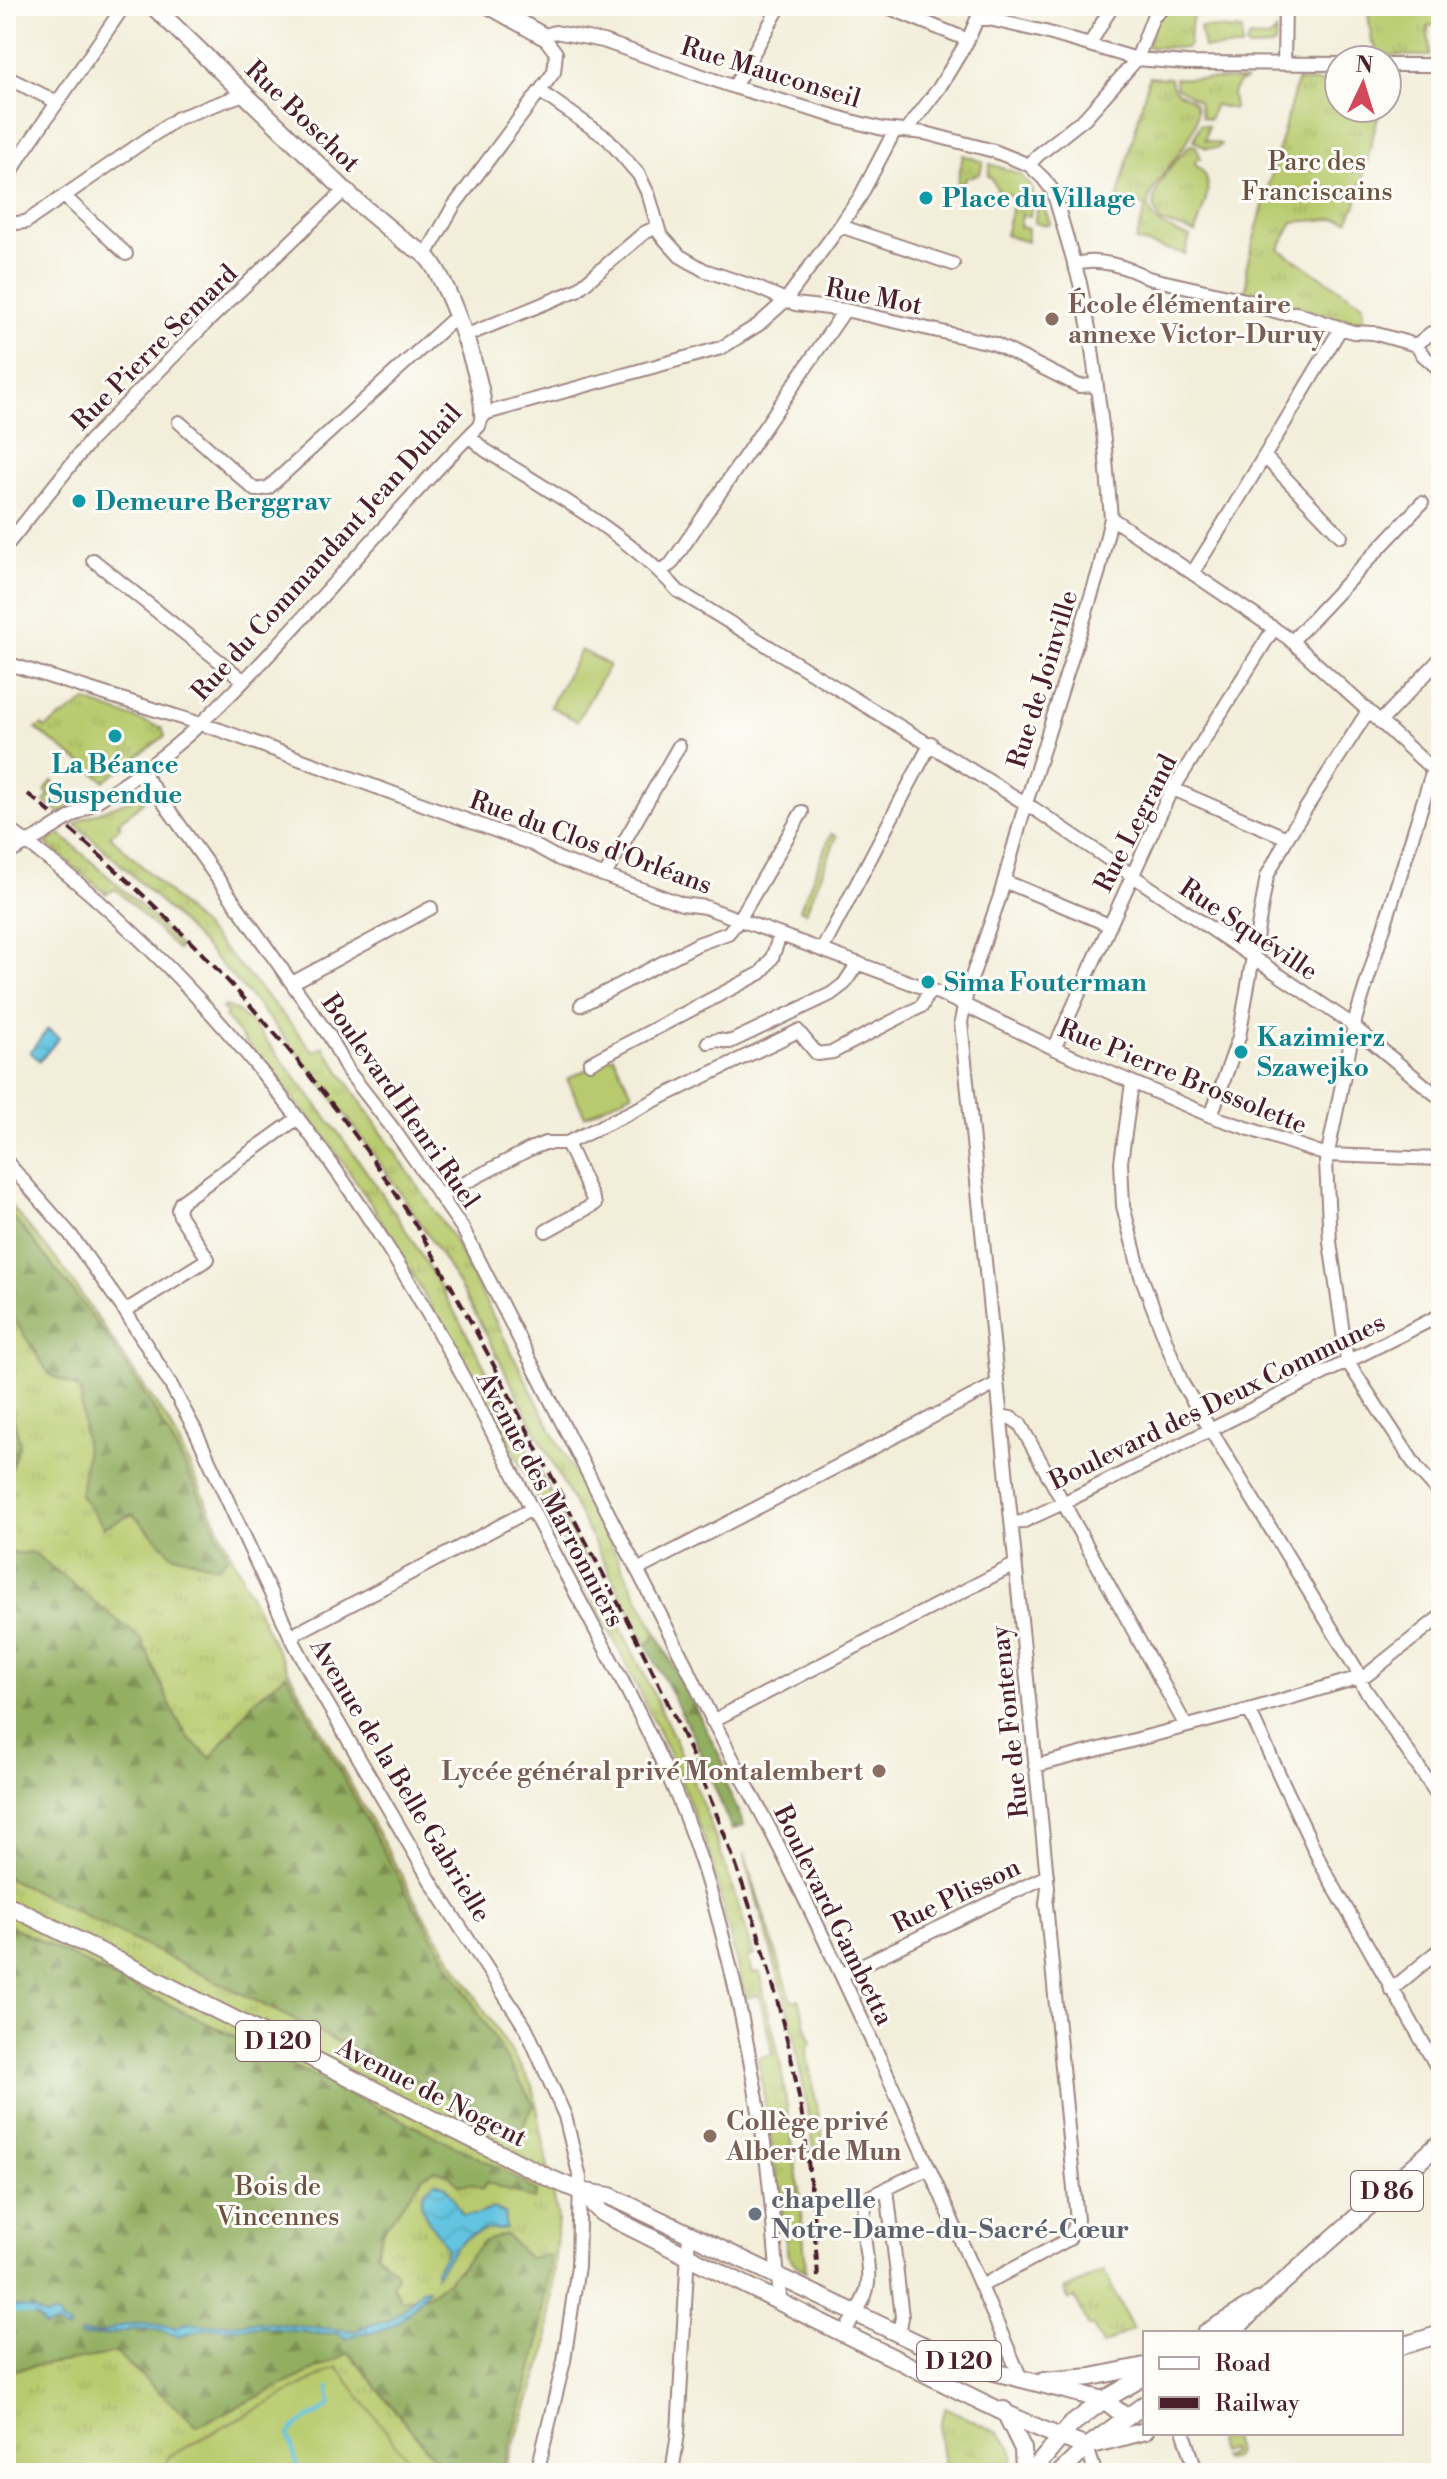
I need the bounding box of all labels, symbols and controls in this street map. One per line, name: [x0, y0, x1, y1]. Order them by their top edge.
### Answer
street label: Rue Mauconseil: [677, 30, 865, 116]
north arrow: [1323, 44, 1403, 124]
text: N: [1355, 51, 1375, 80]
street label: Rue Boschot: [238, 54, 366, 179]
park label: Parc des Franciscains: [1241, 146, 1393, 208]
place label: Place du Village: [942, 183, 1136, 215]
marker: Place du Village: [917, 189, 935, 207]
street label: Rue Pierre Semard: [65, 258, 245, 437]
street label: Rue Mot: [823, 272, 925, 322]
place label: École élémentaire annexe Victor-Duruy: [1068, 287, 1326, 351]
marker: École élémentaire annexe Victor-Duruy: [1043, 310, 1061, 328]
street label: Rue du Commandant Jean Duhail: [185, 397, 469, 708]
place label: Demeure Berggrav: [95, 486, 332, 518]
marker: Demeure Berggrav: [70, 492, 88, 510]
street label: Rue de Joinville: [1001, 587, 1085, 772]
marker: La Béance Suspendue: [106, 727, 124, 745]
place label: La Béance Suspendue: [48, 749, 182, 811]
street label: Rue Legrand: [1088, 749, 1184, 898]
street label: Rue du Clos d'Orléans: [465, 784, 716, 902]
street label: Rue Squéville: [1173, 872, 1324, 988]
place label: Sima Fouterman: [944, 967, 1147, 999]
marker: Sima Fouterman: [919, 973, 937, 991]
street label: Boulevard Henri Ruel: [314, 987, 486, 1215]
street label: Rue Pierre Brossolette: [1054, 1012, 1312, 1141]
place label: Kazimierz Szawejko: [1257, 1022, 1385, 1084]
marker: Kazimierz Szawejko: [1232, 1043, 1250, 1061]
street label: Boulevard des Deux Communes: [1043, 1306, 1391, 1498]
street label: Avenue des Marronniers: [469, 1365, 631, 1633]
street label: Rue de Fontenay: [984, 1624, 1036, 1820]
street label: Avenue de la Belle Gabrielle: [302, 1632, 498, 1928]
place label: Lycée général privé Montalembert: [442, 1756, 864, 1788]
marker: Lycée général privé Montalembert: [870, 1762, 888, 1780]
street label: Boulevard Gambetta: [766, 1799, 901, 2031]
street label: Rue Plisson: [887, 1851, 1026, 1941]
road number: D 120: [236, 2021, 320, 2061]
street label: Avenue de Nogent: [330, 2031, 532, 2155]
place label: Collège privé Albert de Mun: [725, 2106, 901, 2168]
marker: Collège privé Albert de Mun: [701, 2127, 719, 2145]
park label: Bois de Vincennes: [216, 2171, 339, 2233]
road number: D 86: [1351, 2171, 1423, 2211]
place label: chapelle Notre-Dame-du-Sacré-Cœur: [771, 2184, 1129, 2246]
marker: chapelle Notre-Dame-du-Sacré-Cœur: [746, 2205, 764, 2223]
legend: [1143, 2331, 1403, 2435]
road number: D 120: [917, 2341, 1001, 2381]
text: Road: [1215, 2349, 1271, 2379]
text: Railway: [1215, 2389, 1300, 2419]

